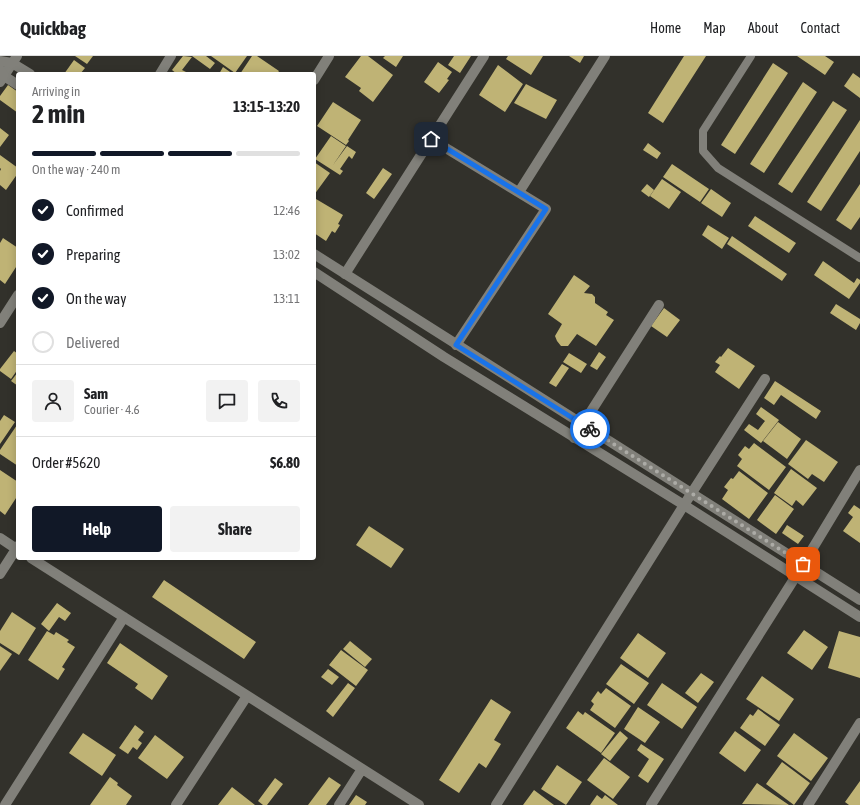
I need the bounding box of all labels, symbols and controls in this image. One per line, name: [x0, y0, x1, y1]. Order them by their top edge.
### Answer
text: Quickbag: [20, 17, 86, 39]
text: Home: [650, 20, 681, 36]
text: Map: [703, 20, 726, 36]
text: About: [748, 20, 779, 36]
text: Contact: [801, 20, 840, 36]
text: Arriving in: [32, 84, 80, 99]
text: 13:15–13:20: [233, 98, 300, 115]
text: 2 min: [32, 99, 85, 129]
pin: [414, 122, 448, 156]
icon: home: [420, 128, 442, 150]
text: On the way · 240 m: [32, 162, 120, 177]
icon: check: [32, 199, 54, 221]
text: Confirmed: [66, 202, 124, 219]
text: 12:46: [273, 203, 300, 218]
icon: check: [32, 243, 54, 265]
text: Preparing: [66, 246, 120, 263]
text: 13:02: [273, 247, 300, 262]
icon: check: [32, 287, 54, 309]
text: On the way: [66, 290, 127, 307]
text: 13:11: [273, 291, 300, 306]
text: Delivered: [66, 334, 120, 351]
button: person: [32, 380, 74, 422]
button: chat: [206, 380, 248, 422]
button: phone: [258, 380, 300, 422]
text: Sam: [84, 385, 108, 402]
text: Courier · 4.6: [84, 402, 140, 417]
courier: [570, 409, 610, 449]
icon: bike: [579, 418, 601, 440]
text: Order #5620: [32, 454, 100, 471]
text: $6.80: [270, 454, 300, 471]
button: Help: [32, 506, 162, 552]
button: Share: [170, 506, 300, 552]
pin: [786, 547, 820, 581]
icon: bag: [792, 553, 814, 575]

